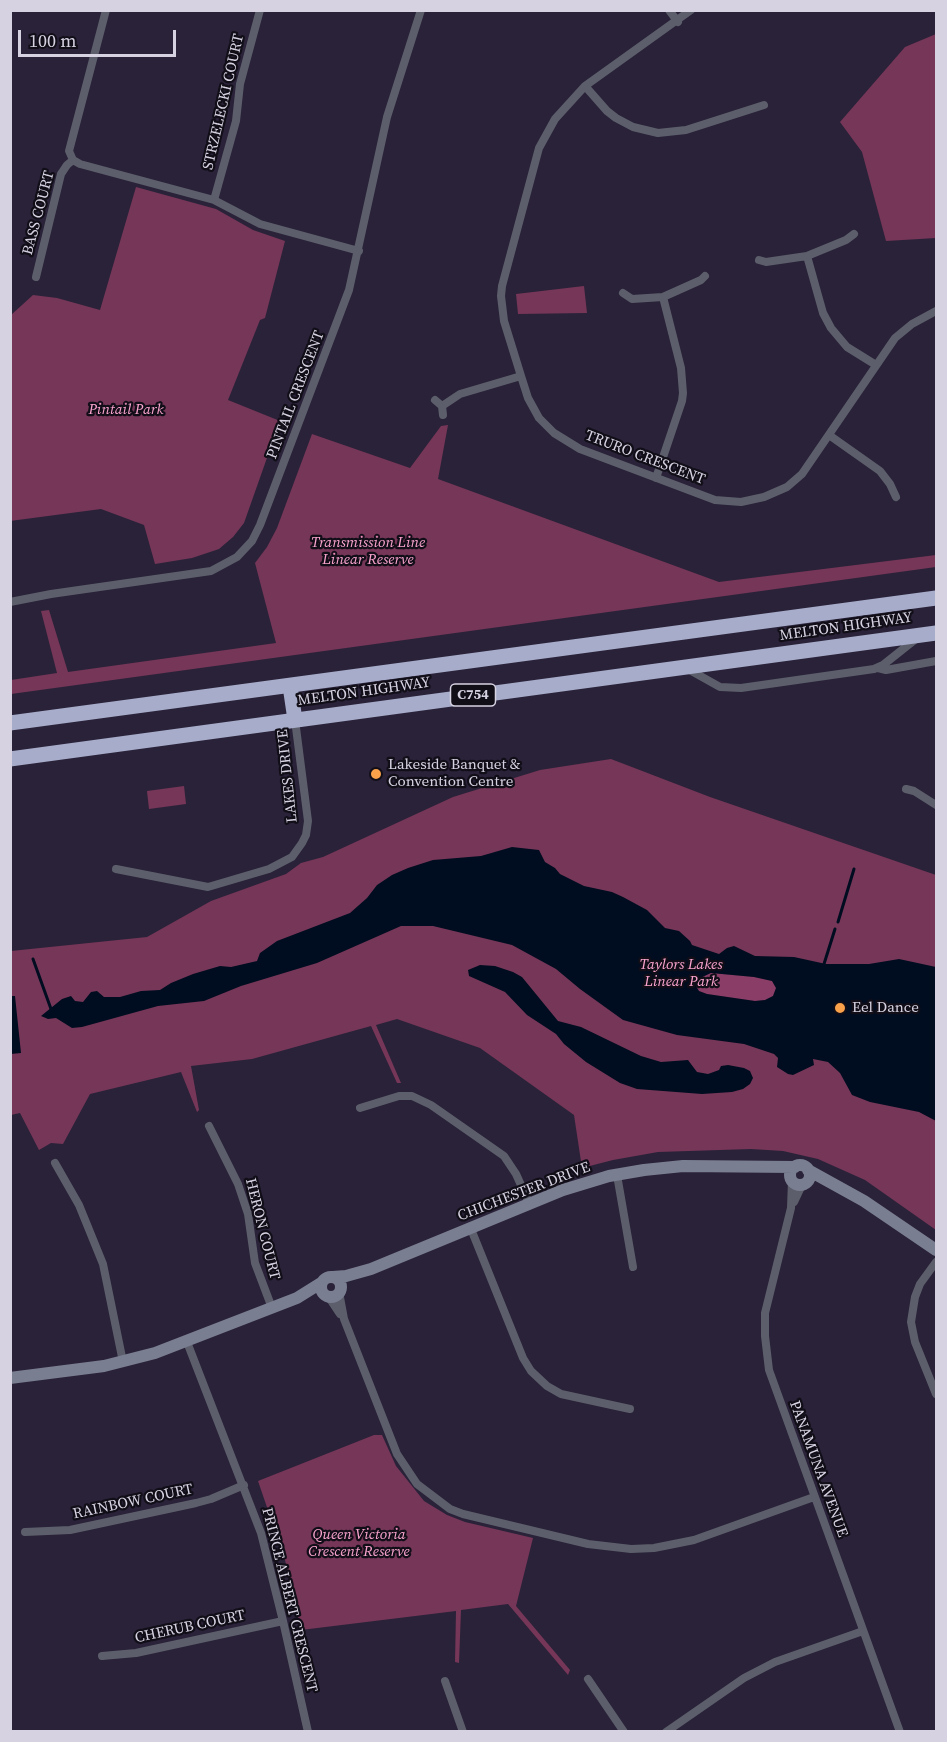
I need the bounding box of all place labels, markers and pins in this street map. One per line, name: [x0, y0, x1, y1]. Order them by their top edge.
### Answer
place label: Lakeside Banquet & Convention Centre: [388, 756, 521, 791]
marker: Lakeside Banquet & Convention Centre: [369, 767, 383, 781]
place label: Eel Dance: [852, 999, 919, 1017]
marker: Eel Dance: [833, 1001, 847, 1015]

